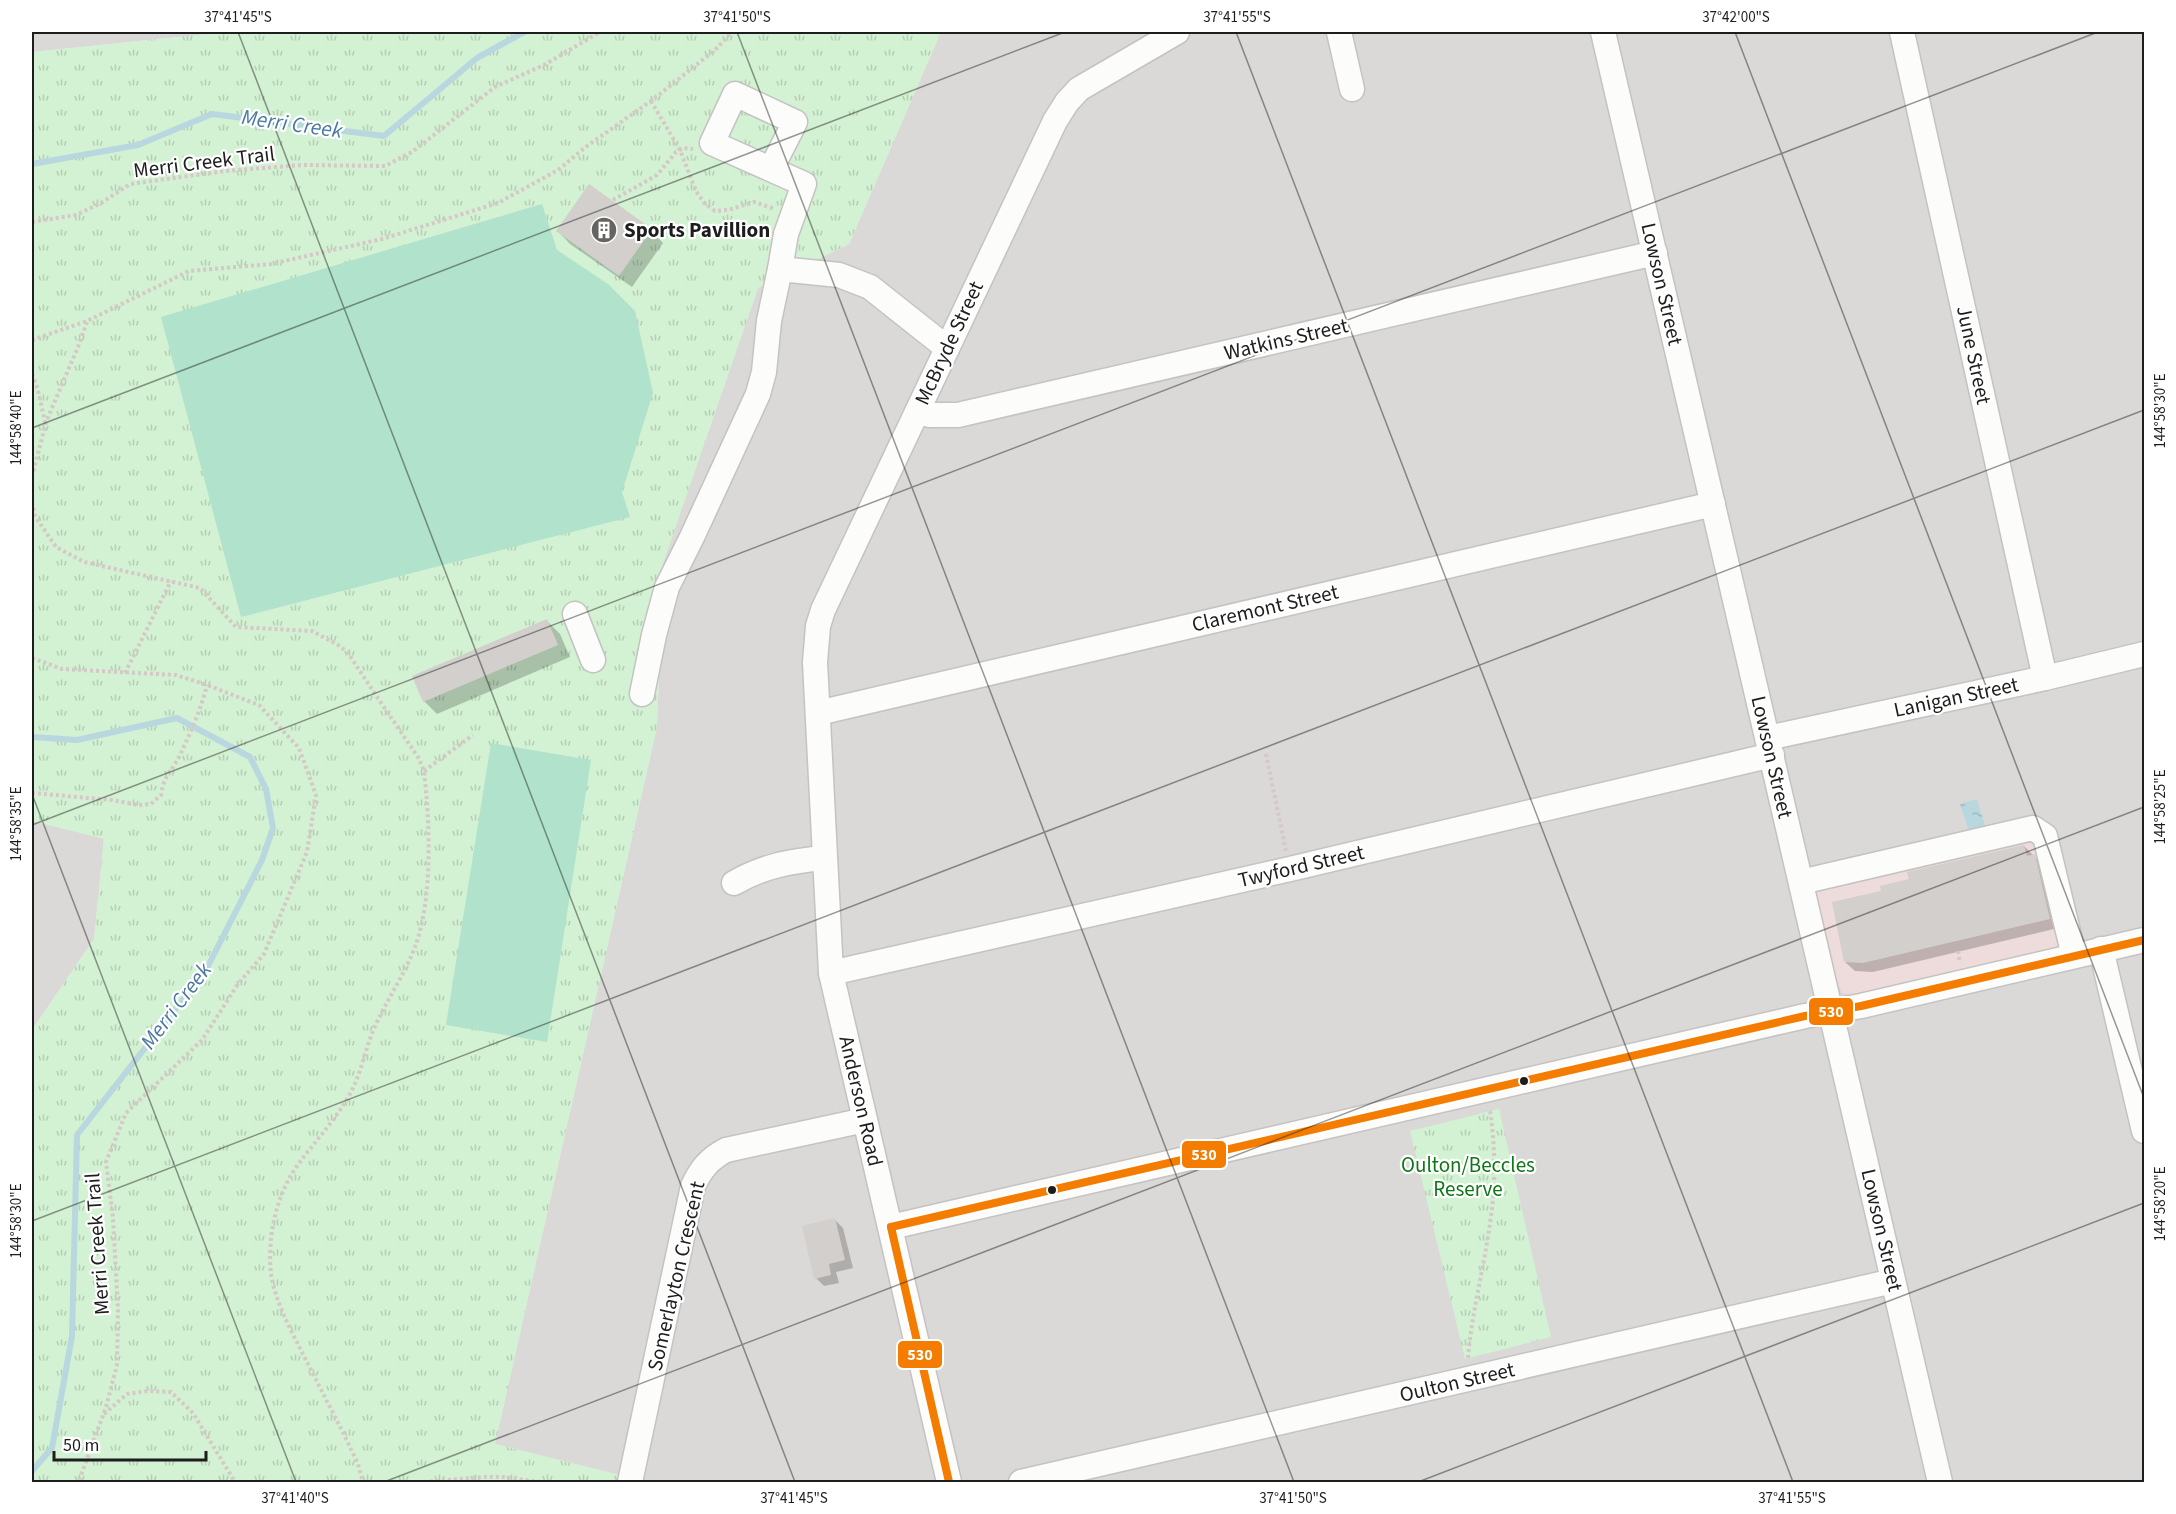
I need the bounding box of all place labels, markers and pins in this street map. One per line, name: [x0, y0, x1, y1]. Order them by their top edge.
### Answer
building icon: Sports Pavillion: [589, 215, 619, 245]
place label: Sports Pavillion: [624, 215, 770, 245]
unlabelled marker: [1518, 1075, 1530, 1087]
unlabelled marker: [1046, 1184, 1058, 1196]

